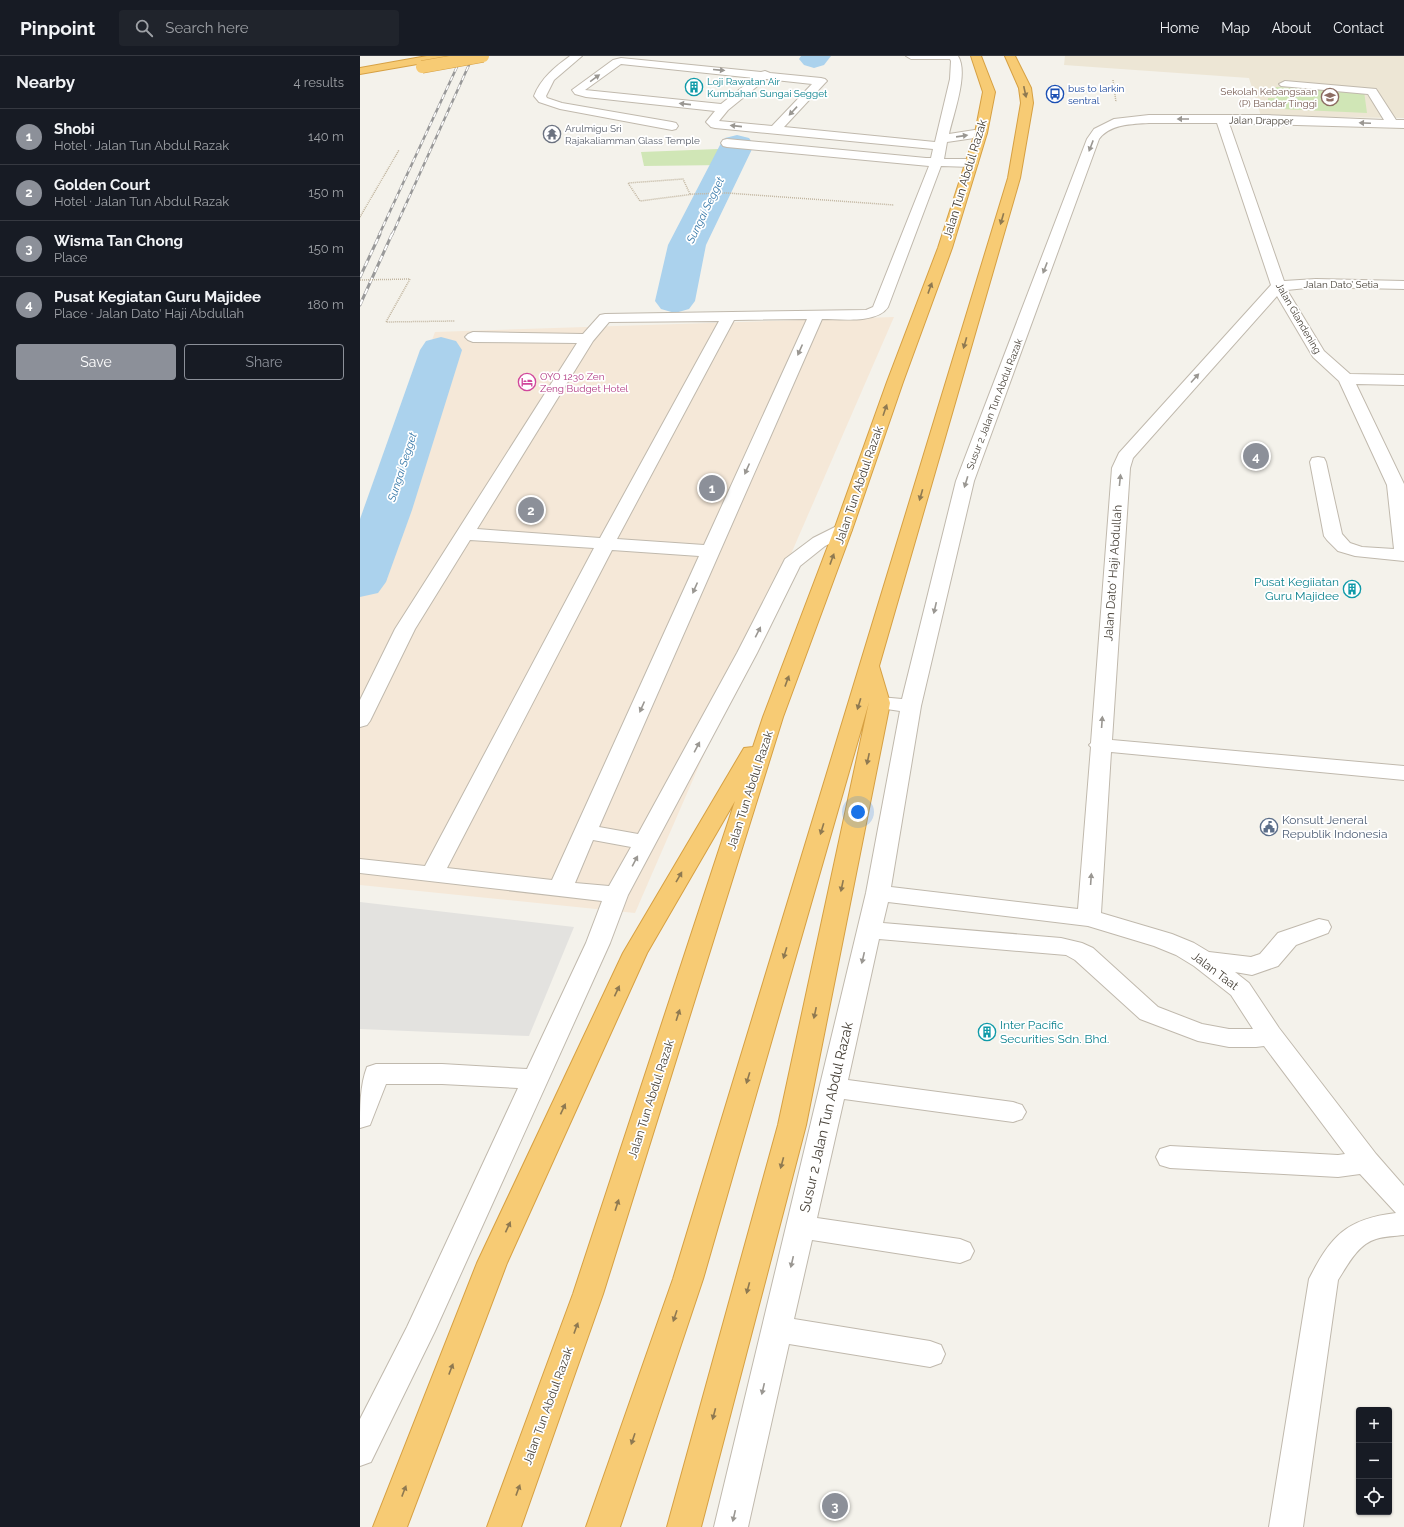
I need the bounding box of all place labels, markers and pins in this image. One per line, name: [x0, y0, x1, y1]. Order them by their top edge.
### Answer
place label: Loji Rawatan Air Kumbahan Sungai Segget: [707, 76, 828, 99]
building icon: Loji Rawatan Air Kumbahan Sungai Segget: [684, 77, 704, 97]
place label: bus to larkin sentral: [1068, 83, 1124, 106]
bus stop icon: bus to larkin sentral: [1045, 84, 1065, 104]
place label: Sekolah Kebangsaan (P) Bandar Tinggi: [1220, 86, 1317, 109]
school or university icon: Sekolah Kebangsaan (P) Bandar Tinggi: [1320, 87, 1340, 107]
place label: Arulmigu Sri Rajakaliamman Glass Temple: [565, 123, 700, 146]
temple icon: Arulmigu Sri Rajakaliamman Glass Temple: [542, 124, 562, 144]
place label: OYO 1230 Zen Zeng Budget Hotel: [540, 371, 629, 394]
hotel icon: OYO 1230 Zen Zeng Budget Hotel: [517, 372, 537, 392]
pin: 4: [1243, 441, 1269, 471]
pin: 1: [699, 473, 725, 503]
pin: 2: [518, 495, 544, 525]
place label: Pusat Kegiiatan Guru Majidee: [1254, 575, 1339, 603]
building icon: Pusat Kegiiatan Guru Majidee: [1342, 579, 1362, 599]
place label: Konsult Jeneral Republik Indonesia: [1282, 813, 1388, 841]
public building icon: Konsult Jeneral Republik Indonesia: [1259, 817, 1279, 837]
place label: Inter Pacific Securities Sdn. Bhd.: [1000, 1018, 1109, 1046]
building icon: Inter Pacific Securities Sdn. Bhd.: [977, 1022, 997, 1042]
pin: 3: [822, 1491, 848, 1521]

